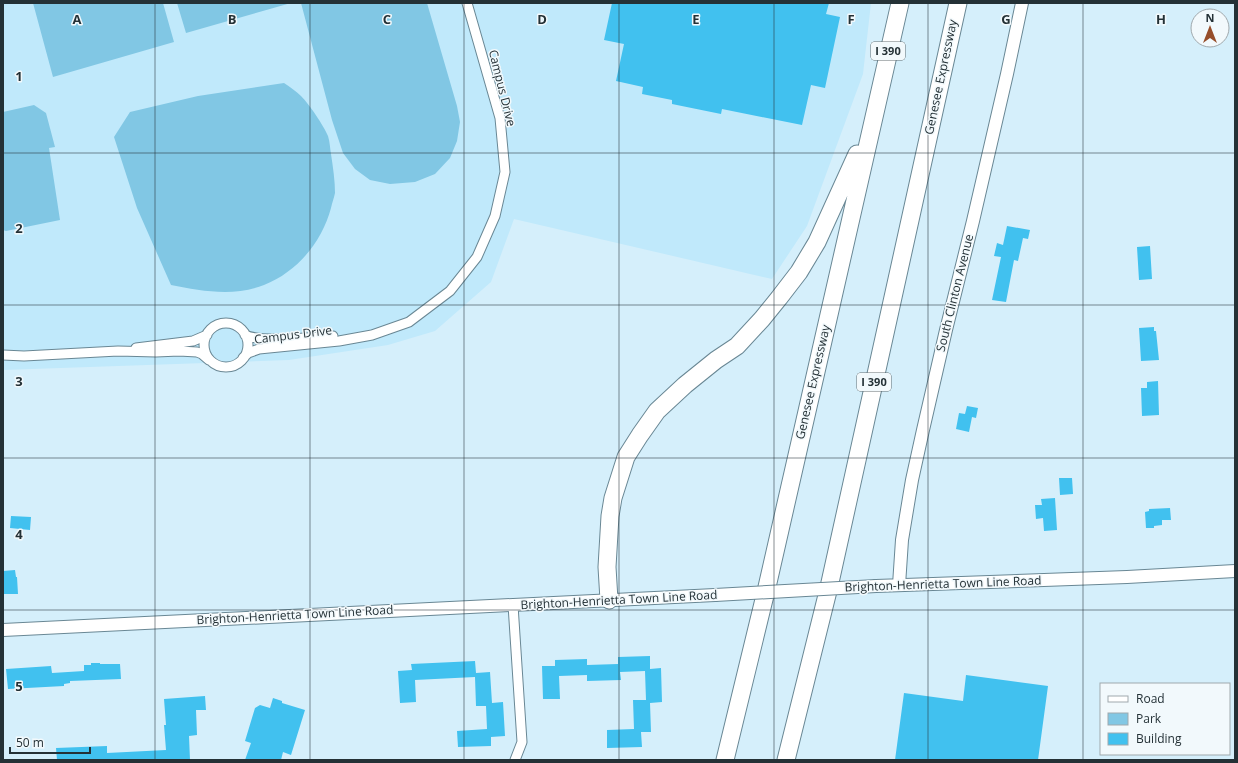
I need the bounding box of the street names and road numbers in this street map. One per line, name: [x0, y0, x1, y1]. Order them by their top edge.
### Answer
street label: Genesee Expressway: [920, 17, 961, 136]
road number: I 390: [871, 42, 905, 60]
street label: Campus Drive: [485, 48, 520, 128]
street label: South Clinton Avenue: [932, 232, 977, 353]
street label: Campus Drive: [253, 321, 333, 348]
street label: Genesee Expressway: [791, 322, 834, 441]
road number: I 390: [857, 373, 891, 391]
street label: Brighton-Henrietta Town Line Road: [844, 572, 1042, 595]
street label: Brighton-Henrietta Town Line Road: [520, 586, 718, 613]
street label: Brighton-Henrietta Town Line Road: [196, 601, 394, 628]

